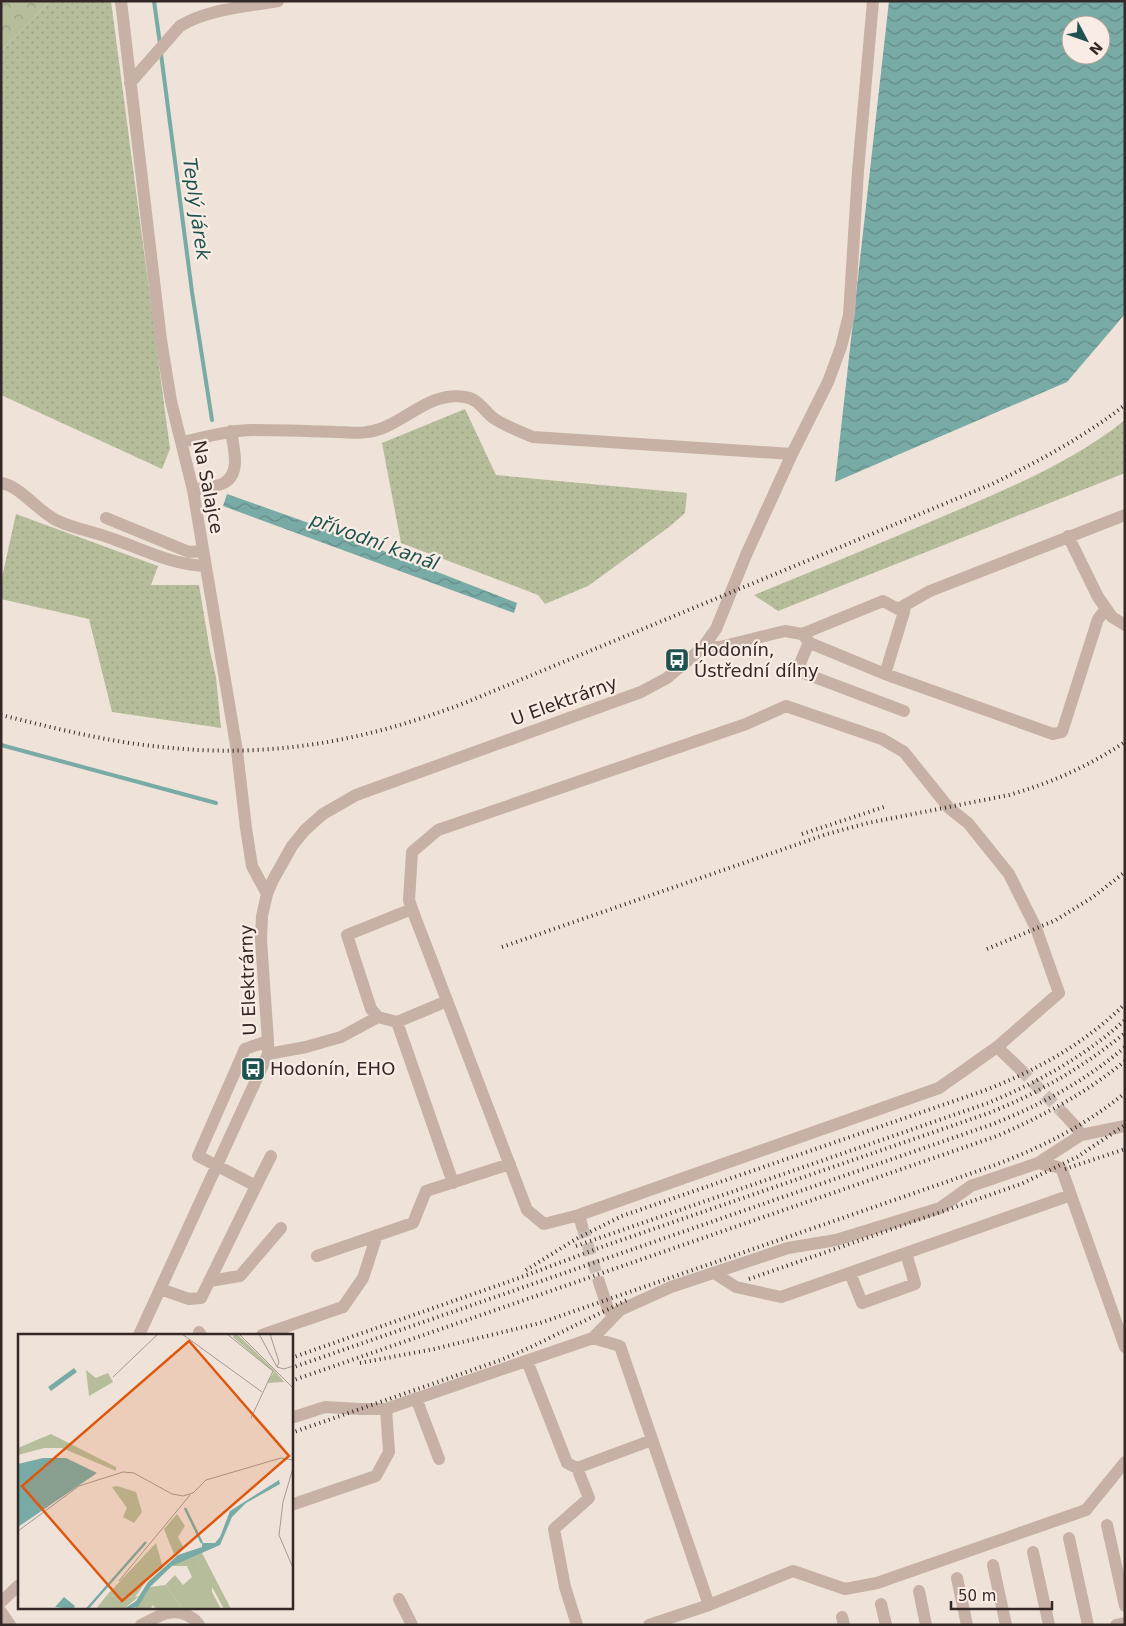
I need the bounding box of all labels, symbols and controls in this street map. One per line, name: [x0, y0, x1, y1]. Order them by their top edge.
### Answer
north arrow: [1061, 15, 1111, 65]
text: N: [1086, 39, 1106, 58]
water label: Teplý járek: [179, 156, 215, 263]
street label: Na Salajce: [189, 438, 228, 535]
water label: přívodní kanál: [307, 507, 443, 575]
place label: Hodonín, Ústřední dílny: [694, 639, 819, 681]
bus stop icon: Hodonín, Ústřední dílny: [664, 647, 690, 673]
street label: U Elektrárny: [508, 671, 620, 729]
street label: U Elektrárny: [235, 924, 260, 1036]
bus stop icon: Hodonín, EHO: [240, 1056, 266, 1082]
place label: Hodonín, EHO: [270, 1058, 395, 1079]
inset map: [18, 1334, 292, 1608]
scale bar: [951, 1578, 1052, 1610]
text: 50 m: [958, 1587, 996, 1605]

